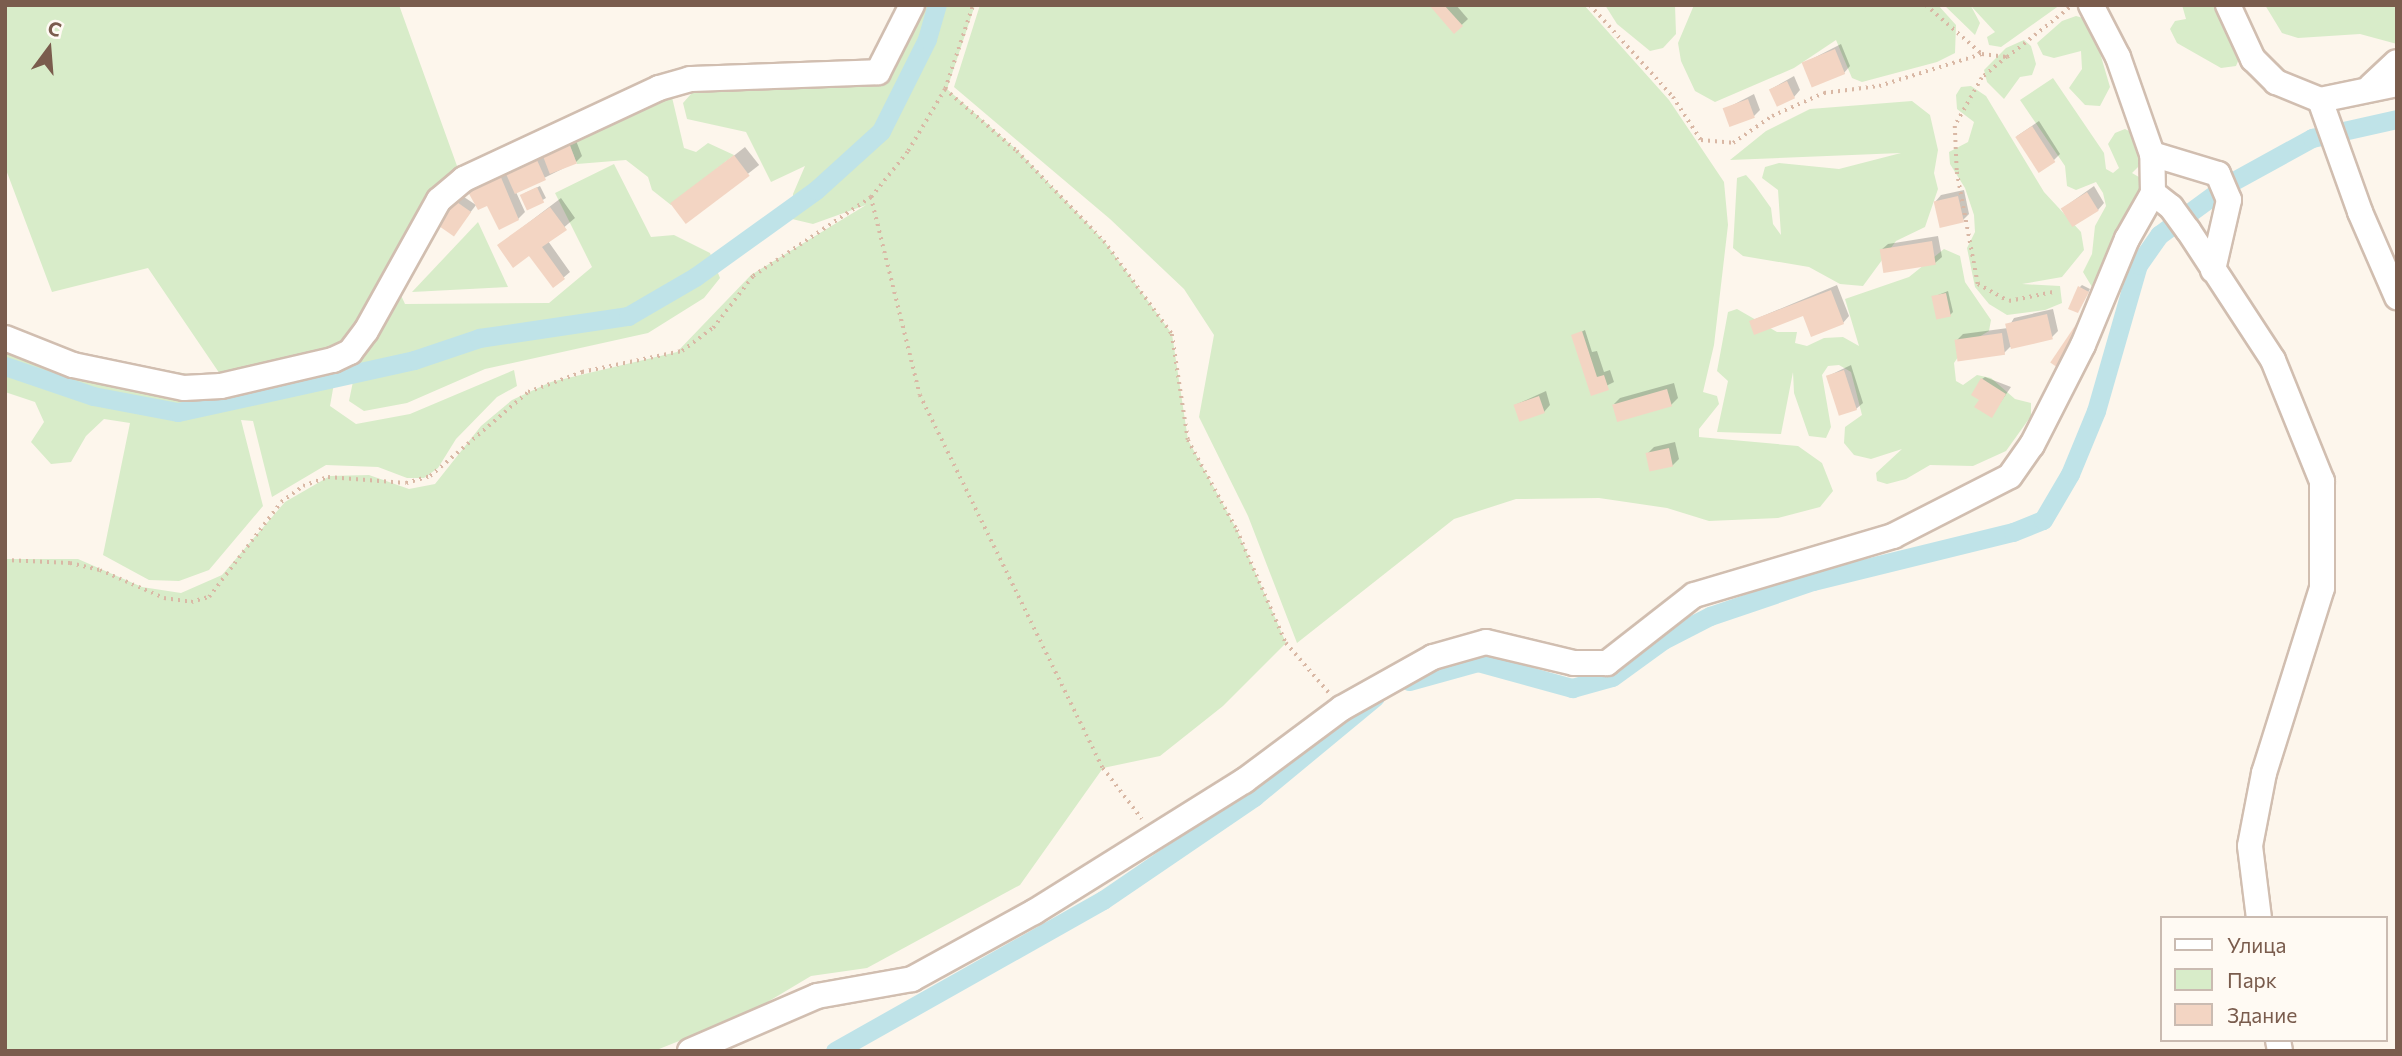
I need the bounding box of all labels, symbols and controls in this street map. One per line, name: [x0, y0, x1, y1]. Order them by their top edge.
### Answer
north arrow: [14, 14, 84, 84]
text: С: [46, 15, 64, 41]
legend: [2160, 916, 2388, 1042]
text: Улица: [2227, 932, 2286, 957]
text: Парк: [2227, 967, 2277, 992]
text: Здание: [2227, 1002, 2297, 1027]

